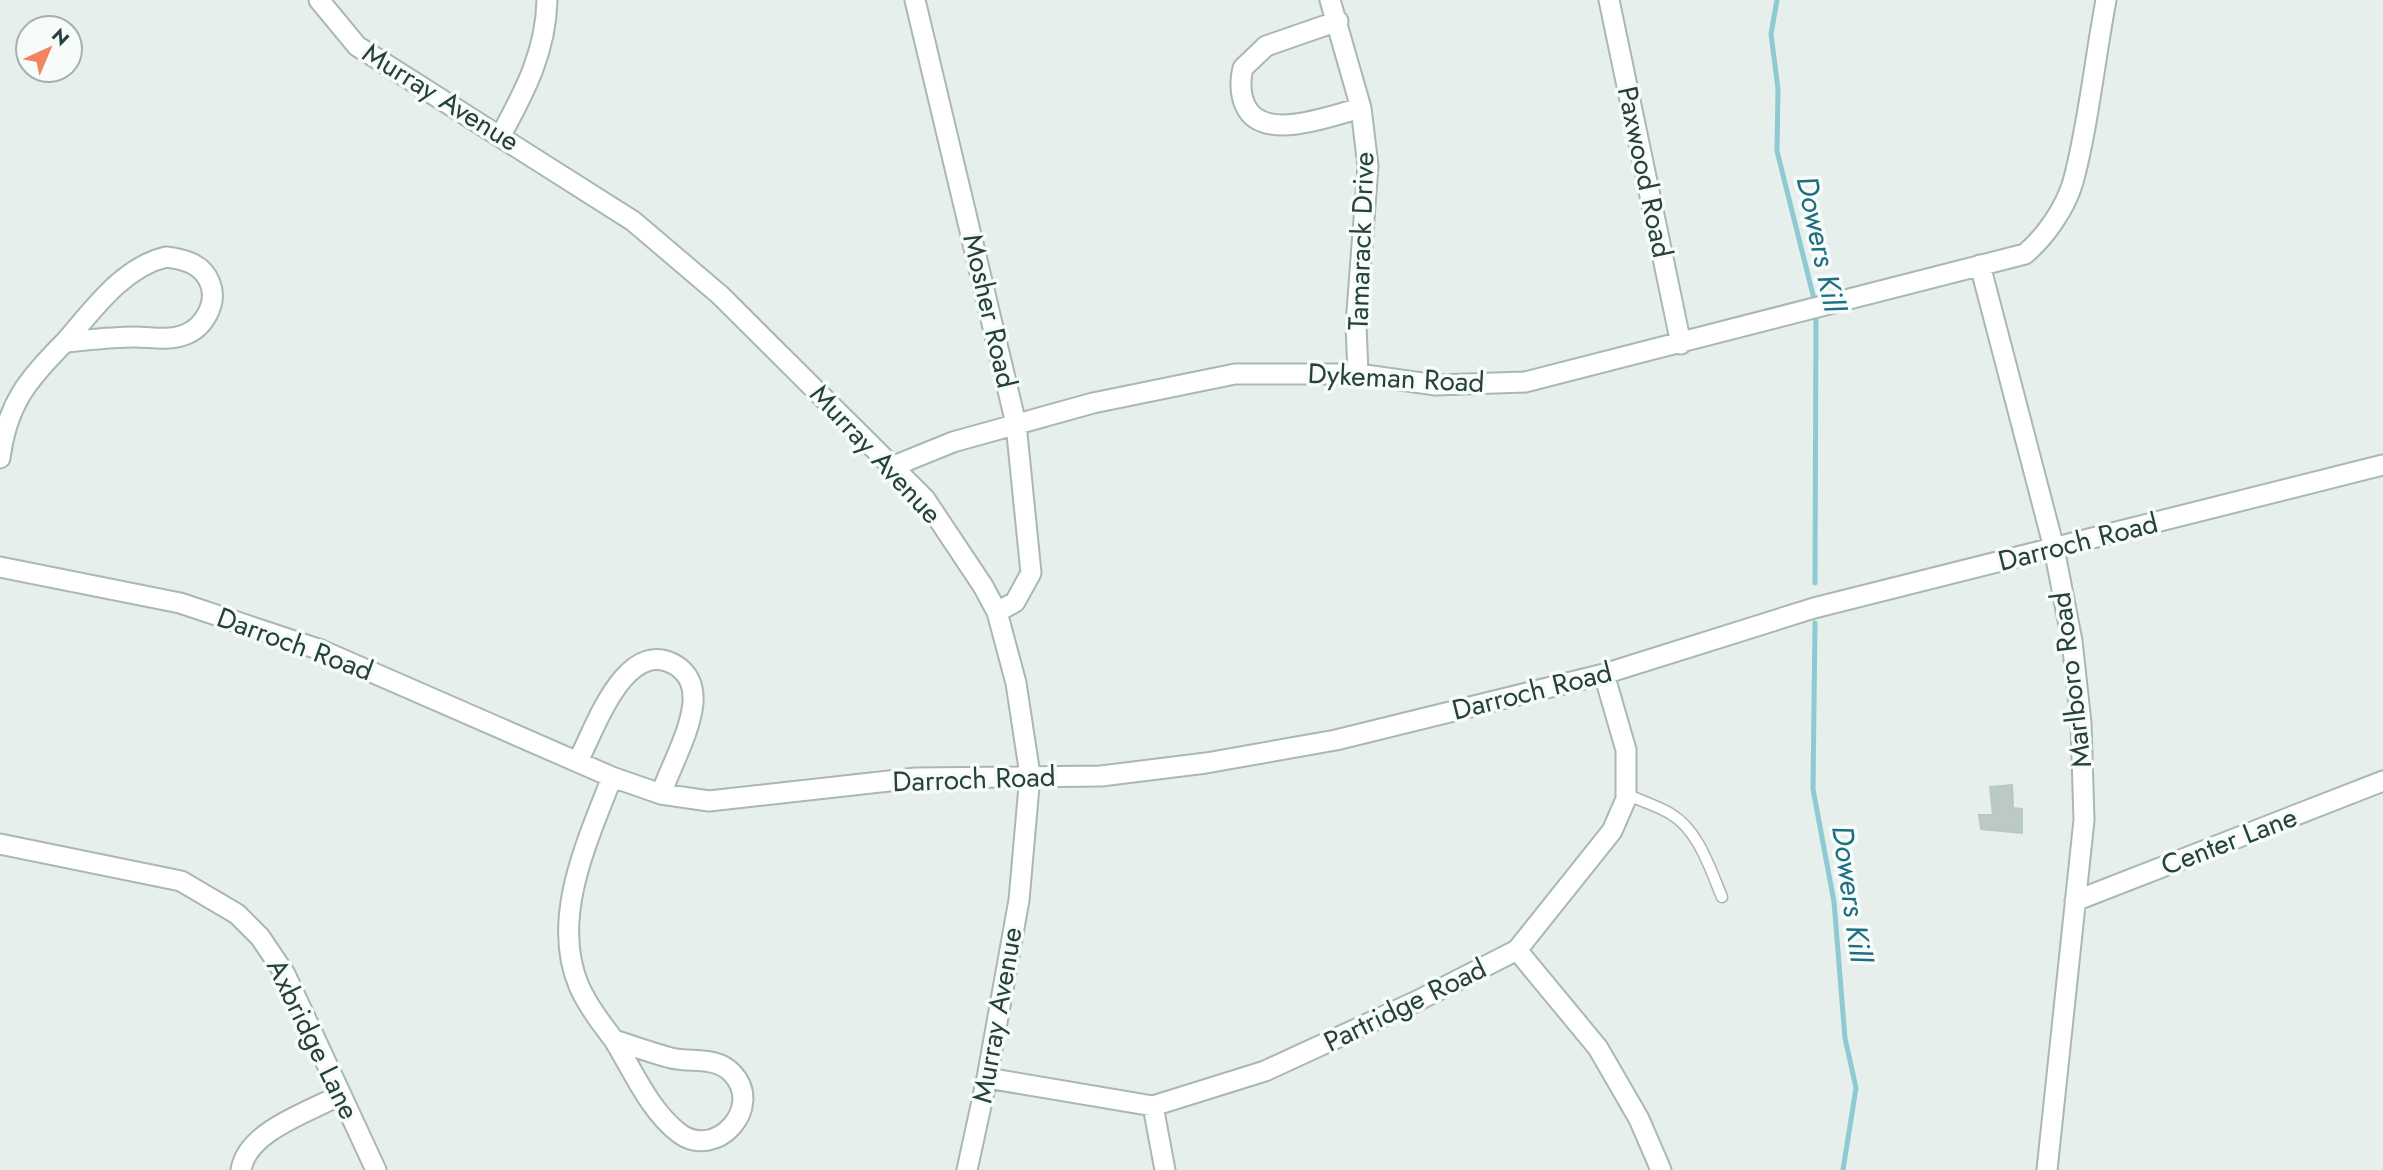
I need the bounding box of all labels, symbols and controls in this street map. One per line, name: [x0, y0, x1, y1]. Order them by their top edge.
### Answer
north arrow: [14, 14, 84, 84]
text: N: [46, 22, 75, 52]
street label: Murray Avenue: [355, 32, 527, 162]
street label: Paxwood Road: [1607, 83, 1683, 261]
street label: Tamarack Drive: [1337, 151, 1385, 331]
water label: Dowers Kill: [1786, 172, 1857, 317]
street label: Mosher Road: [952, 230, 1028, 392]
street label: Dykeman Road: [1307, 353, 1485, 403]
street label: Murray Avenue: [800, 375, 952, 533]
street label: Darroch Road: [1994, 502, 2162, 582]
street label: Marlboro Road: [2040, 590, 2102, 770]
street label: Darroch Road: [211, 597, 379, 691]
street label: Darroch Road: [1448, 651, 1616, 731]
street label: Darroch Road: [892, 756, 1056, 802]
street label: Center Lane: [2155, 796, 2303, 886]
water label: Dowers Kill: [1821, 823, 1883, 966]
street label: Murray Avenue: [961, 924, 1033, 1106]
street label: Partridge Road: [1317, 948, 1493, 1062]
street label: Axbridge Lane: [256, 952, 370, 1126]

